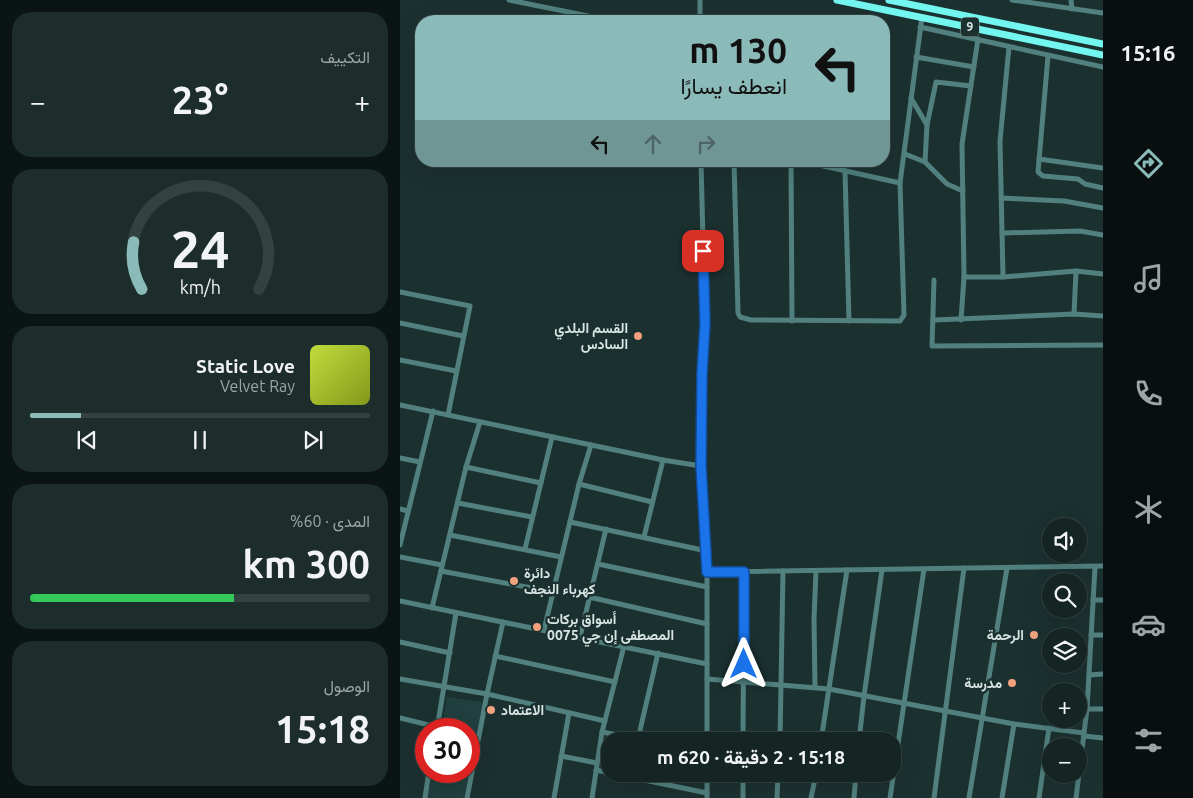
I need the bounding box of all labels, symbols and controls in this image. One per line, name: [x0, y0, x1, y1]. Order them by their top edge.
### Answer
road number: 9: [961, 18, 979, 36]
text: 130 m: [689, 30, 787, 70]
icon: left: [805, 35, 870, 100]
text: 15:16: [1120, 40, 1176, 65]
text: التكييف: [320, 48, 370, 66]
text: انعطف يسارًا: [680, 73, 787, 98]
text: 23°: [172, 79, 228, 121]
text: −: [30, 86, 46, 117]
text: +: [354, 86, 370, 117]
icon: left: [586, 130, 614, 158]
icon: ahead: [639, 130, 667, 158]
icon: right: [692, 130, 720, 158]
icon: directions: [1131, 146, 1166, 181]
text: 24: [171, 220, 229, 278]
pin: [682, 230, 724, 272]
icon: arrive: [689, 237, 717, 265]
icon: music: [1131, 261, 1166, 296]
text: km/h: [179, 277, 221, 297]
place label: القسم البلدي السادس: [554, 320, 628, 353]
marker: القسم البلدي السادس: [632, 330, 644, 342]
text: Static Love: [196, 355, 295, 377]
icon: phone: [1131, 376, 1166, 411]
text: Velvet Ray: [220, 377, 295, 395]
icon: previous: [73, 426, 101, 454]
icon: pause: [186, 426, 214, 454]
icon: next: [299, 426, 327, 454]
icon: climate: [1131, 492, 1166, 527]
text: المدى · 60%: [290, 512, 370, 530]
map controls: [1042, 518, 1087, 783]
button: sound: [1042, 518, 1087, 563]
text: 300 km: [243, 543, 370, 585]
place label: دائرة كهرباء النجف: [524, 565, 595, 598]
button: search: [1042, 573, 1087, 618]
marker: دائرة كهرباء النجف: [508, 575, 520, 587]
icon: car: [1131, 607, 1166, 642]
place label: أسواق بركات المصطفی إن جي 0075: [547, 611, 674, 647]
marker: أسواق بركات المصطفی إن جي 0075: [531, 621, 543, 633]
place label: الرحمة: [987, 627, 1024, 644]
button: layers: [1042, 628, 1087, 673]
marker: الرحمة: [1028, 629, 1040, 641]
position arrow: [717, 637, 769, 689]
place label: مدرسة: [964, 675, 1002, 692]
text: الوصول: [324, 677, 370, 695]
marker: مدرسة: [1006, 677, 1018, 689]
button: +: [1042, 683, 1087, 728]
place label: الاعتماد: [501, 702, 544, 718]
marker: الاعتماد: [485, 704, 497, 716]
text: 15:18: [275, 708, 370, 750]
speed limit sign: 30: [415, 718, 480, 783]
icon: filters: [1131, 723, 1166, 758]
button: −: [1042, 738, 1087, 783]
text: 15:18 · 2 دقيقة · 620 m: [657, 746, 845, 768]

